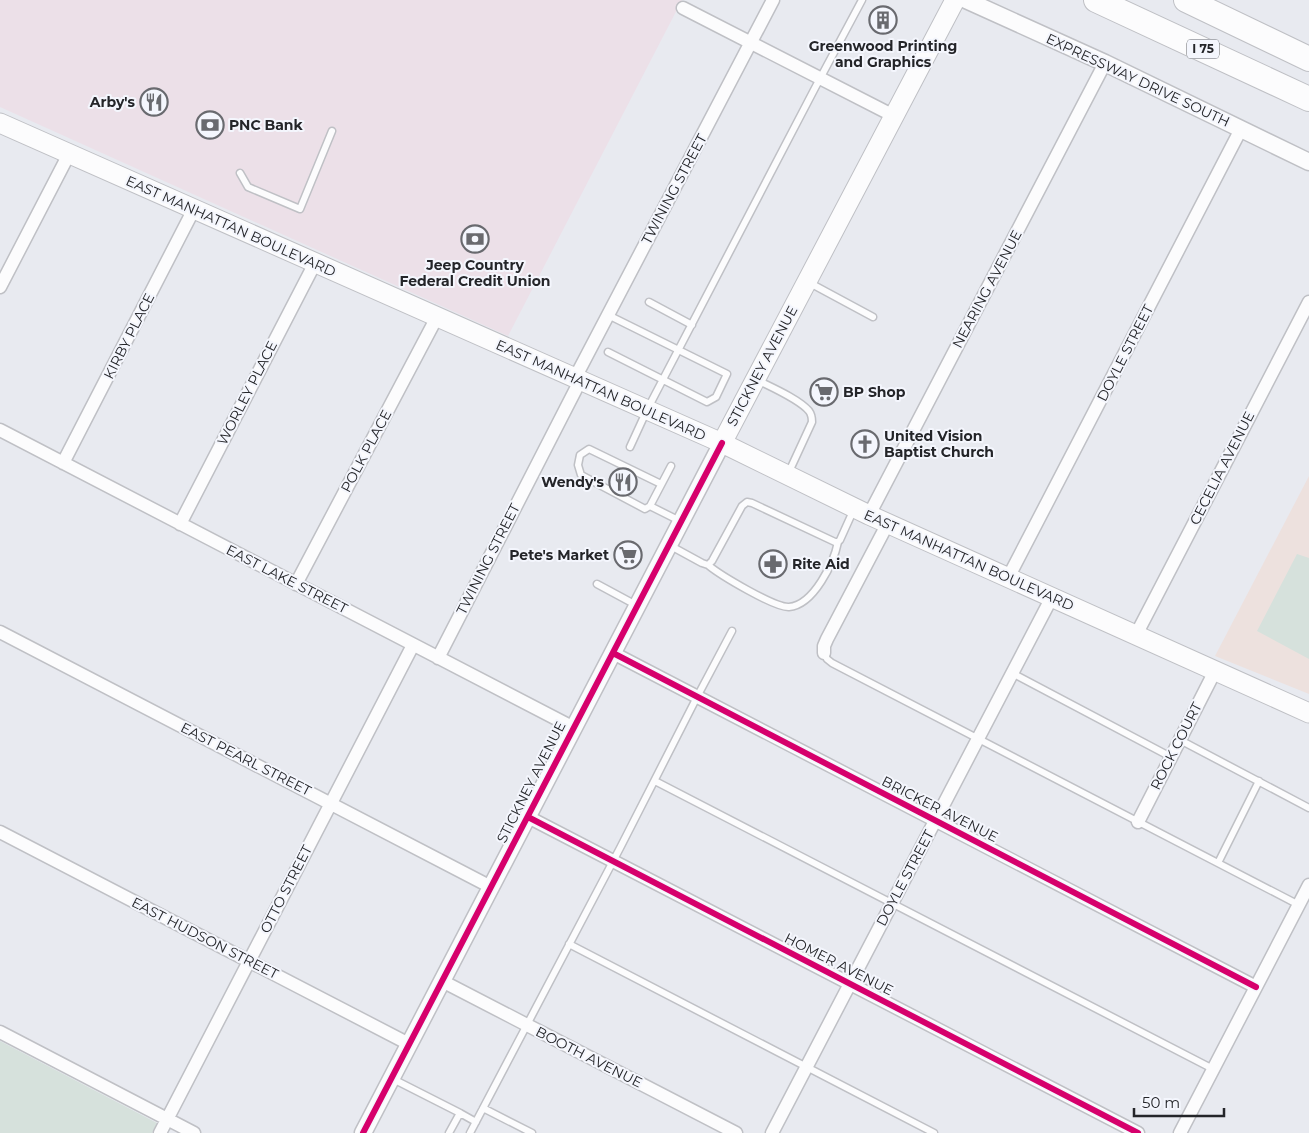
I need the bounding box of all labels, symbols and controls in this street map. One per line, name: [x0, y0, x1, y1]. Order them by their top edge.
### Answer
building icon: Greenwood Printing and Graphics: [868, 5, 898, 35]
street label: EXPRESSWAY DRIVE SOUTH: [1043, 29, 1233, 131]
place label: Greenwood Printing and Graphics: [809, 37, 957, 71]
road number: I 75: [1187, 40, 1219, 59]
restaurant icon: Arby's: [139, 87, 169, 117]
place label: Arby's: [89, 93, 136, 111]
bank icon: PNC Bank: [195, 110, 225, 140]
place label: PNC Bank: [229, 116, 304, 134]
street label: TWINING STREET: [637, 131, 711, 247]
street label: EAST MANHATTAN BOULEVARD: [123, 171, 339, 281]
bank icon: Jeep Country Federal Credit Union: [460, 224, 490, 254]
street label: NEARING AVENUE: [948, 227, 1026, 351]
place label: Jeep Country Federal Credit Union: [399, 256, 551, 290]
street label: KIRBY PLACE: [100, 290, 158, 382]
street label: DOYLE STREET: [1093, 302, 1157, 404]
street label: STICKNEY AVENUE: [723, 303, 801, 429]
street label: EAST MANHATTAN BOULEVARD: [493, 335, 709, 445]
street label: WORLEY PLACE: [213, 338, 281, 448]
supermarket icon: BP Shop: [809, 377, 839, 407]
place label: BP Shop: [843, 383, 906, 401]
street label: POLK PLACE: [337, 407, 395, 495]
street label: CECELIA AVENUE: [1186, 408, 1258, 528]
place label: United Vision Baptist Church: [884, 427, 994, 461]
church icon: United Vision Baptist Church: [850, 429, 880, 459]
restaurant icon: Wendy's: [608, 467, 638, 497]
place label: Wendy's: [541, 473, 605, 491]
street label: TWINING STREET: [452, 500, 524, 618]
street label: EAST MANHATTAN BOULEVARD: [861, 505, 1077, 615]
supermarket icon: Pete's Market: [613, 540, 643, 570]
street label: EAST LAKE STREET: [223, 541, 351, 617]
place label: Pete's Market: [509, 546, 609, 564]
pharmacy icon: Rite Aid: [758, 549, 788, 579]
place label: Rite Aid: [792, 555, 850, 573]
street label: ROCK COURT: [1146, 699, 1206, 793]
street label: EAST PEARL STREET: [178, 718, 314, 800]
street label: STICKNEY AVENUE: [493, 718, 569, 846]
street label: BRICKER AVENUE: [879, 772, 1001, 846]
street label: DOYLE STREET: [872, 827, 938, 929]
street label: OTTO STREET: [256, 842, 316, 936]
street label: EAST HUDSON STREET: [129, 893, 281, 983]
street label: HOMER AVENUE: [781, 929, 897, 999]
street label: BOOTH AVENUE: [533, 1022, 645, 1092]
scale bar: [1134, 1086, 1224, 1118]
text: 50 m: [1142, 1093, 1180, 1112]

